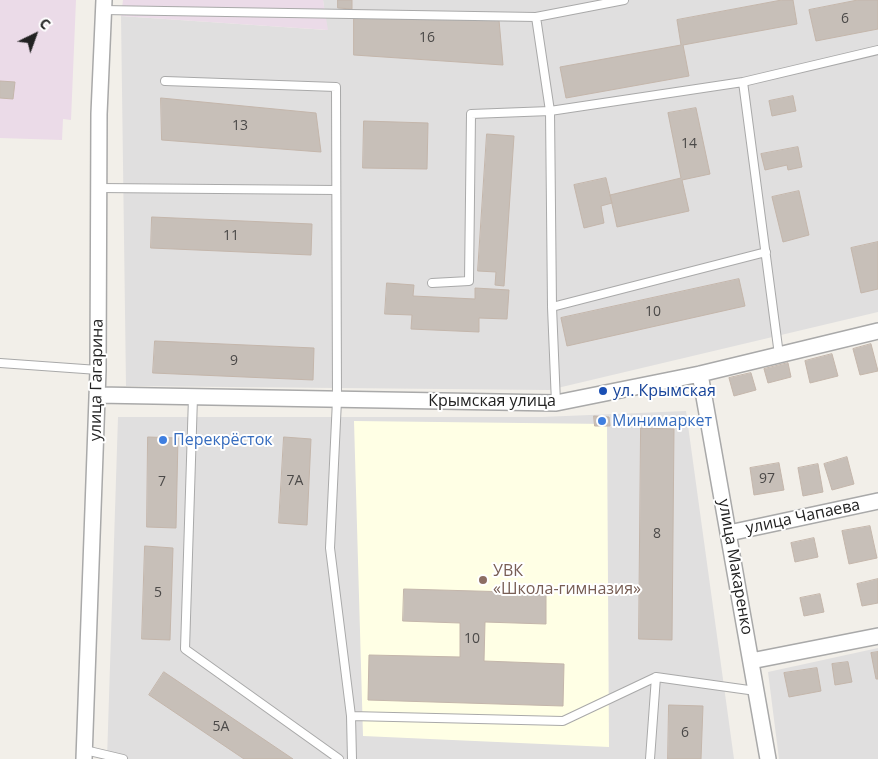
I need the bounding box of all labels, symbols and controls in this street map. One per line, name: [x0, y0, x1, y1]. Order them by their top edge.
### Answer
north arrow: [10, 10, 60, 60]
house number: 6: [841, 11, 849, 27]
text: С: [36, 13, 55, 34]
house number: 16: [419, 30, 435, 46]
house number: 13: [232, 118, 248, 134]
house number: 14: [681, 136, 697, 152]
house number: 11: [223, 228, 239, 244]
house number: 10: [645, 304, 661, 320]
street label: улица Гагарина: [86, 319, 108, 441]
house number: 9: [230, 353, 238, 369]
place label: ул. Крымская: [613, 381, 716, 401]
marker: ул. Крымская: [597, 385, 609, 397]
street label: Крымская улица: [428, 391, 556, 411]
place label: Минимаркет: [612, 411, 712, 431]
marker: Минимаркет: [596, 415, 608, 427]
place label: Перекрёсток: [173, 430, 273, 450]
marker: Перекрёсток: [157, 434, 169, 446]
house number: 97: [759, 471, 775, 487]
house number: 7А: [287, 473, 303, 489]
house number: 7: [158, 474, 166, 490]
street label: улица Чапаева: [744, 496, 862, 538]
street label: улица Макаренко: [714, 498, 756, 636]
house number: 8: [653, 526, 661, 542]
place label: УВК «Школа-гимназия»: [493, 561, 641, 599]
marker: УВК «Школа-гимназия»: [477, 574, 489, 586]
house number: 5: [154, 585, 162, 601]
house number: 10: [464, 631, 480, 647]
house number: 5А: [213, 719, 229, 735]
house number: 6: [681, 725, 689, 741]

